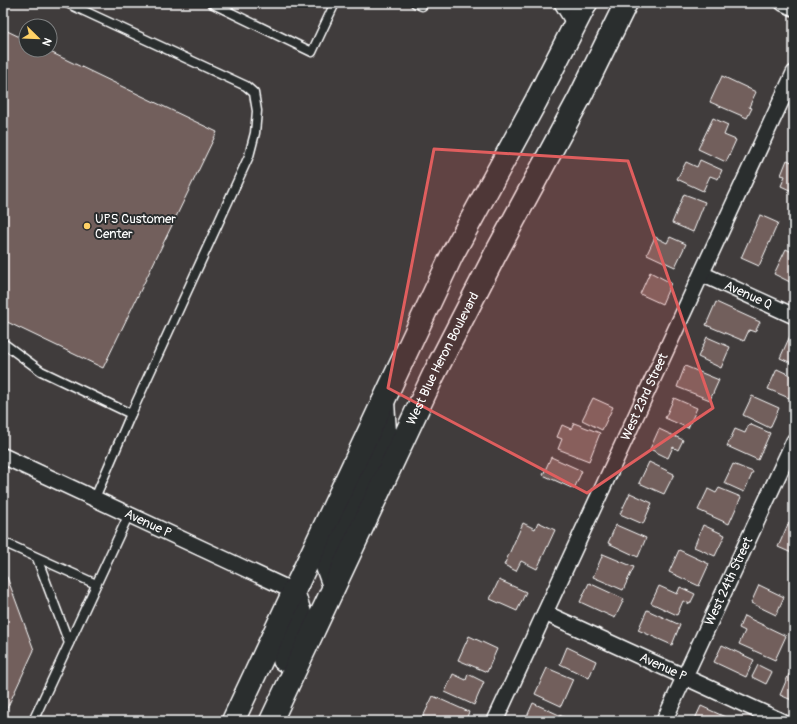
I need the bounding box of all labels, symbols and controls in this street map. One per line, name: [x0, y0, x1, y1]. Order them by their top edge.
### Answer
north arrow: [18, 18, 58, 58]
text: N: [39, 36, 54, 48]
place label: UPS Customer Center: [95, 211, 176, 242]
marker: UPS Customer Center: [82, 221, 92, 231]
street label: Avenue Q: [722, 277, 775, 313]
street label: West Blue Heron Boulevard: [403, 290, 483, 428]
street label: West 23rd Street: [618, 350, 672, 443]
street label: Avenue P: [122, 506, 174, 541]
street label: West 24th Street: [701, 534, 757, 628]
street label: Avenue P: [637, 649, 689, 685]

